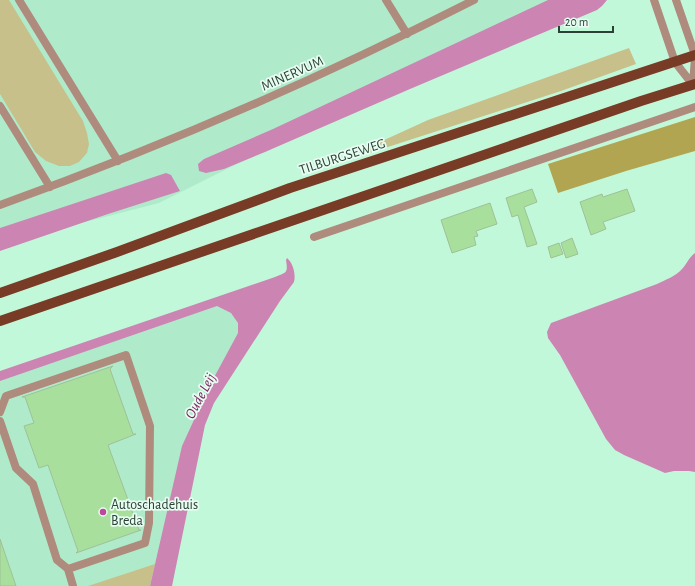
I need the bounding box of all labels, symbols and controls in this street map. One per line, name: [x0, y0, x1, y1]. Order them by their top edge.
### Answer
scale bar: [559, 8, 613, 34]
text: 20 m: [565, 16, 588, 28]
street label: MINERVUM: [259, 54, 326, 94]
street label: TILBURGSEWEG: [298, 136, 387, 177]
water label: Oude Leij: [182, 371, 219, 421]
place label: Autoschadehuis Breda: [111, 498, 198, 528]
marker: Autoschadehuis Breda: [98, 507, 108, 517]

